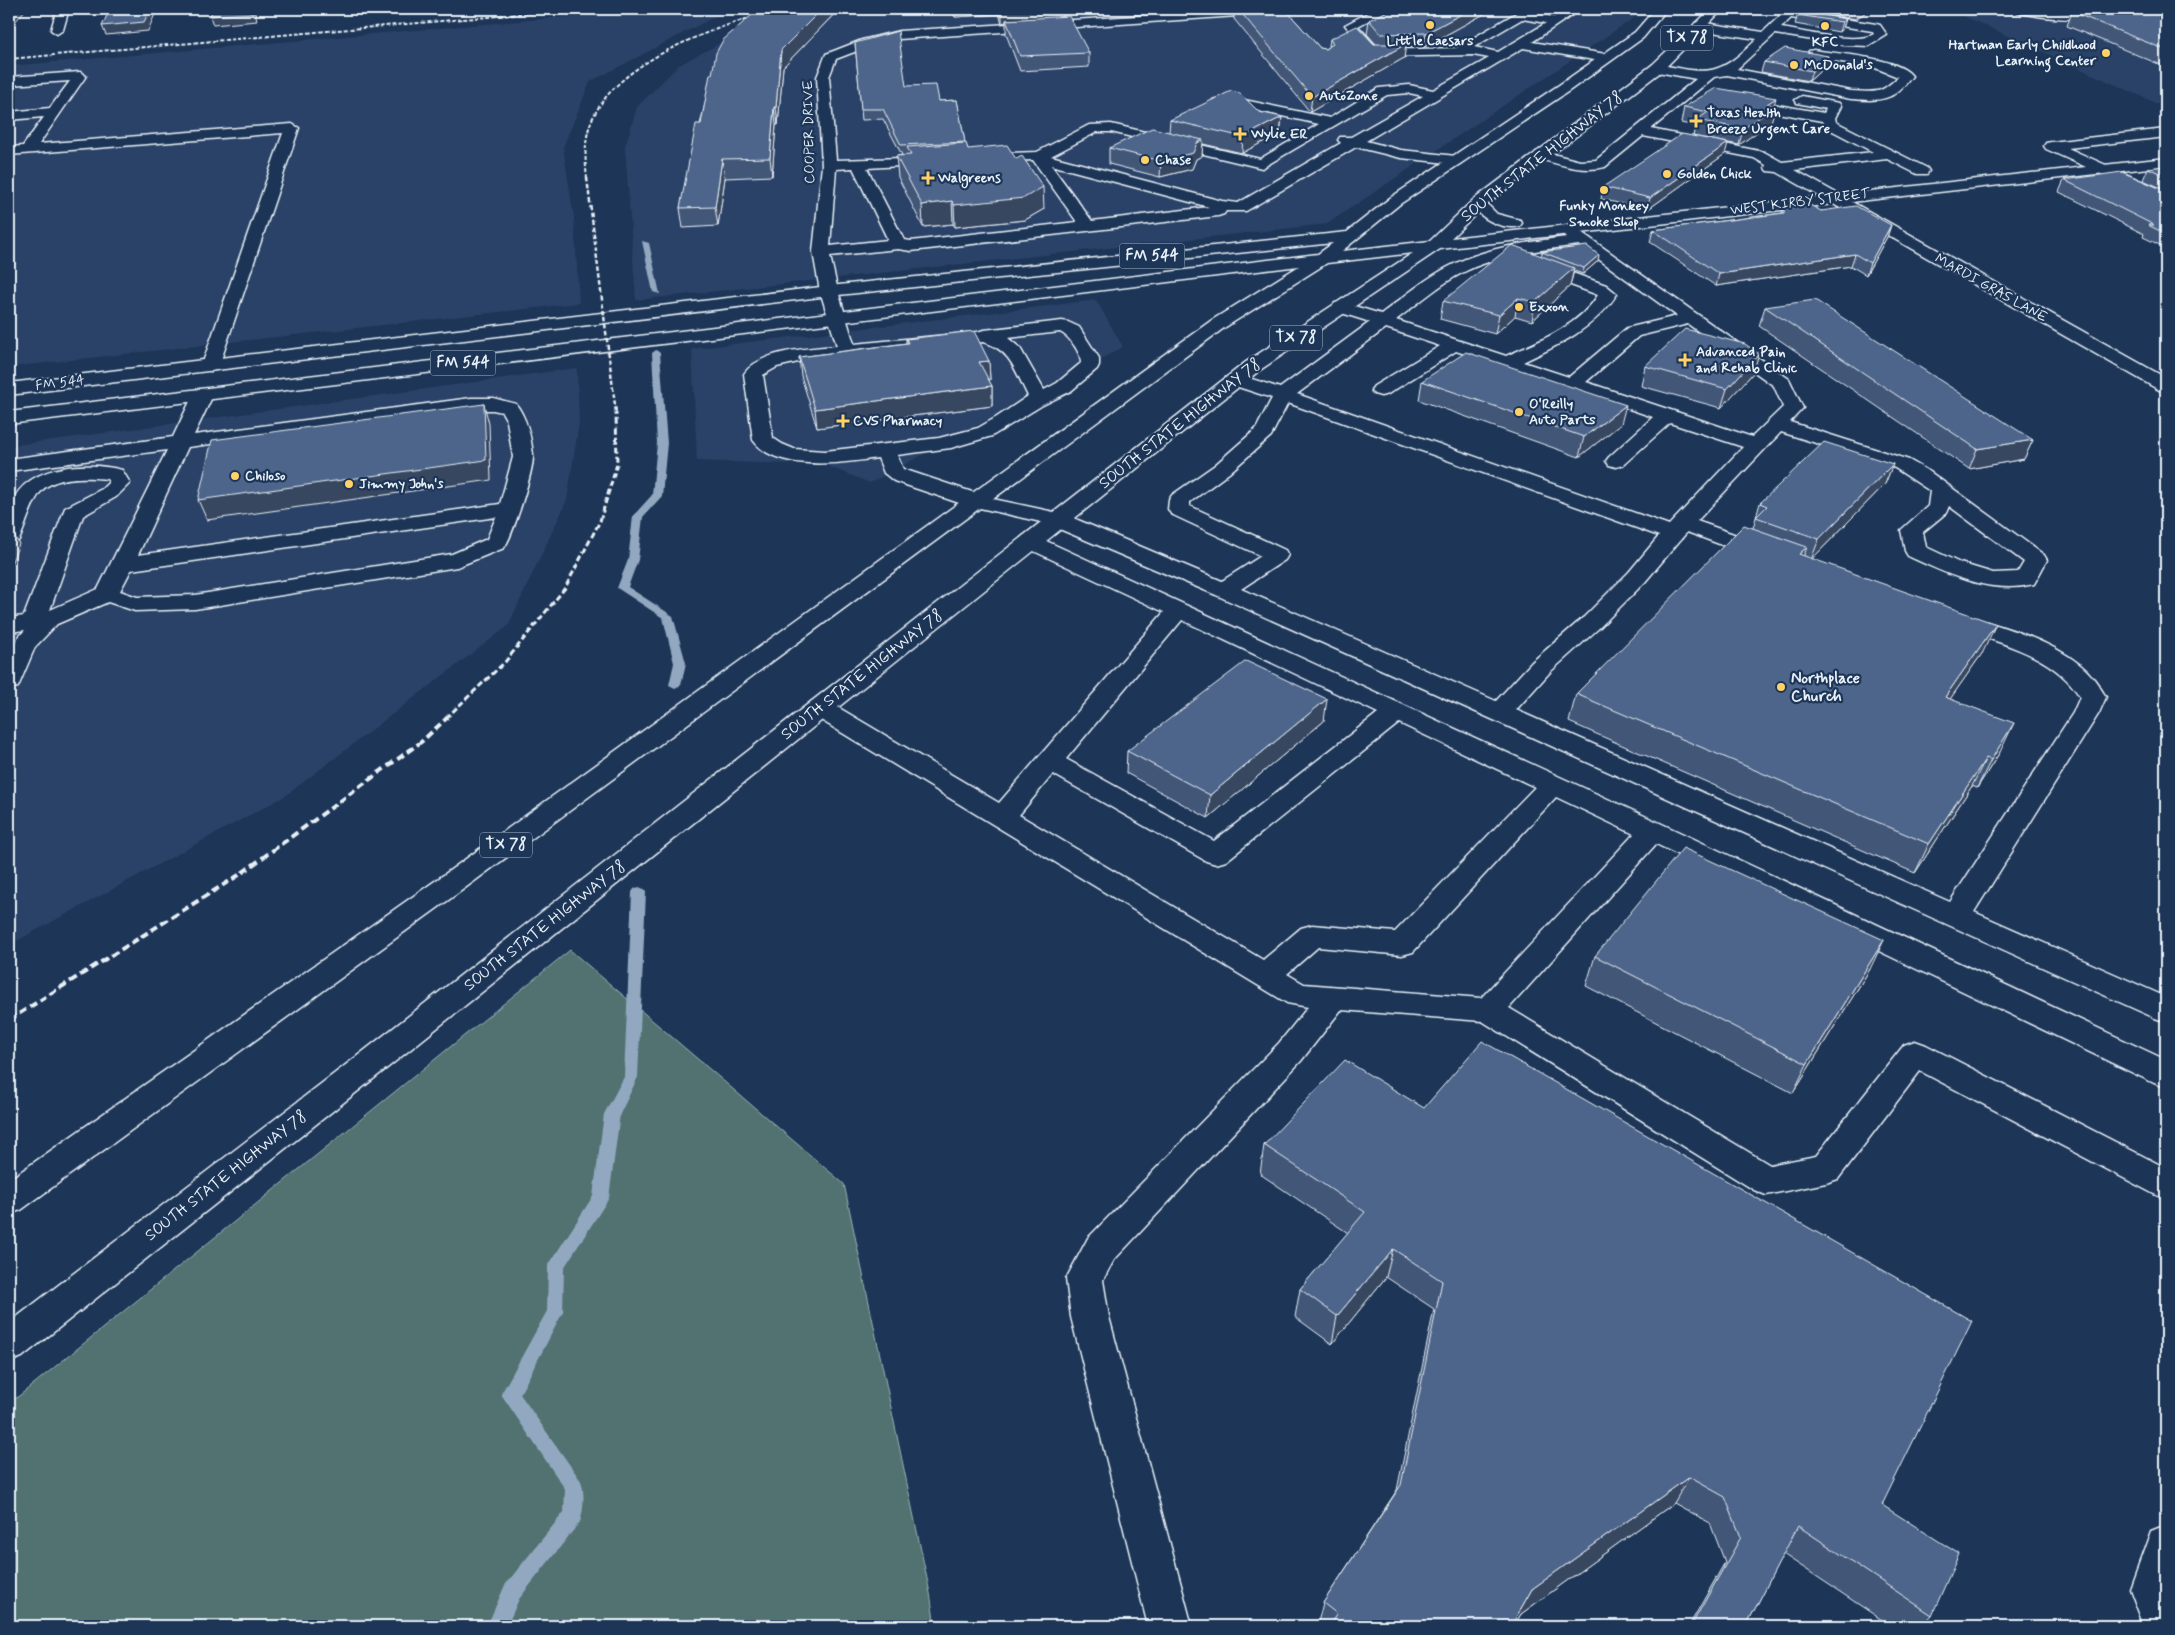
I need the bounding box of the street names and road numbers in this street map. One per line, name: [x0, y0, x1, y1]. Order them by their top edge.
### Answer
road number: TX 78: [1661, 26, 1713, 50]
street label: COOPER DRIVE: [799, 80, 819, 184]
street label: SOUTH STATE HIGHWAY 78: [1457, 87, 1627, 227]
street label: WEST KIRBY STREET: [1729, 184, 1871, 219]
road number: FM 544: [1120, 244, 1184, 268]
street label: MARDI GRAS LANE: [1932, 250, 2050, 326]
road number: TX 78: [1270, 326, 1322, 350]
road number: FM 544: [430, 350, 496, 376]
street label: SOUTH STATE HIGHWAY 78: [1095, 354, 1265, 494]
street label: FM 544: [34, 371, 86, 395]
street label: SOUTH STATE HIGHWAY 78: [777, 605, 947, 745]
road number: TX 78: [480, 832, 532, 858]
street label: SOUTH STATE HIGHWAY 78: [460, 856, 630, 996]
street label: SOUTH STATE HIGHWAY 78: [141, 1106, 311, 1246]

